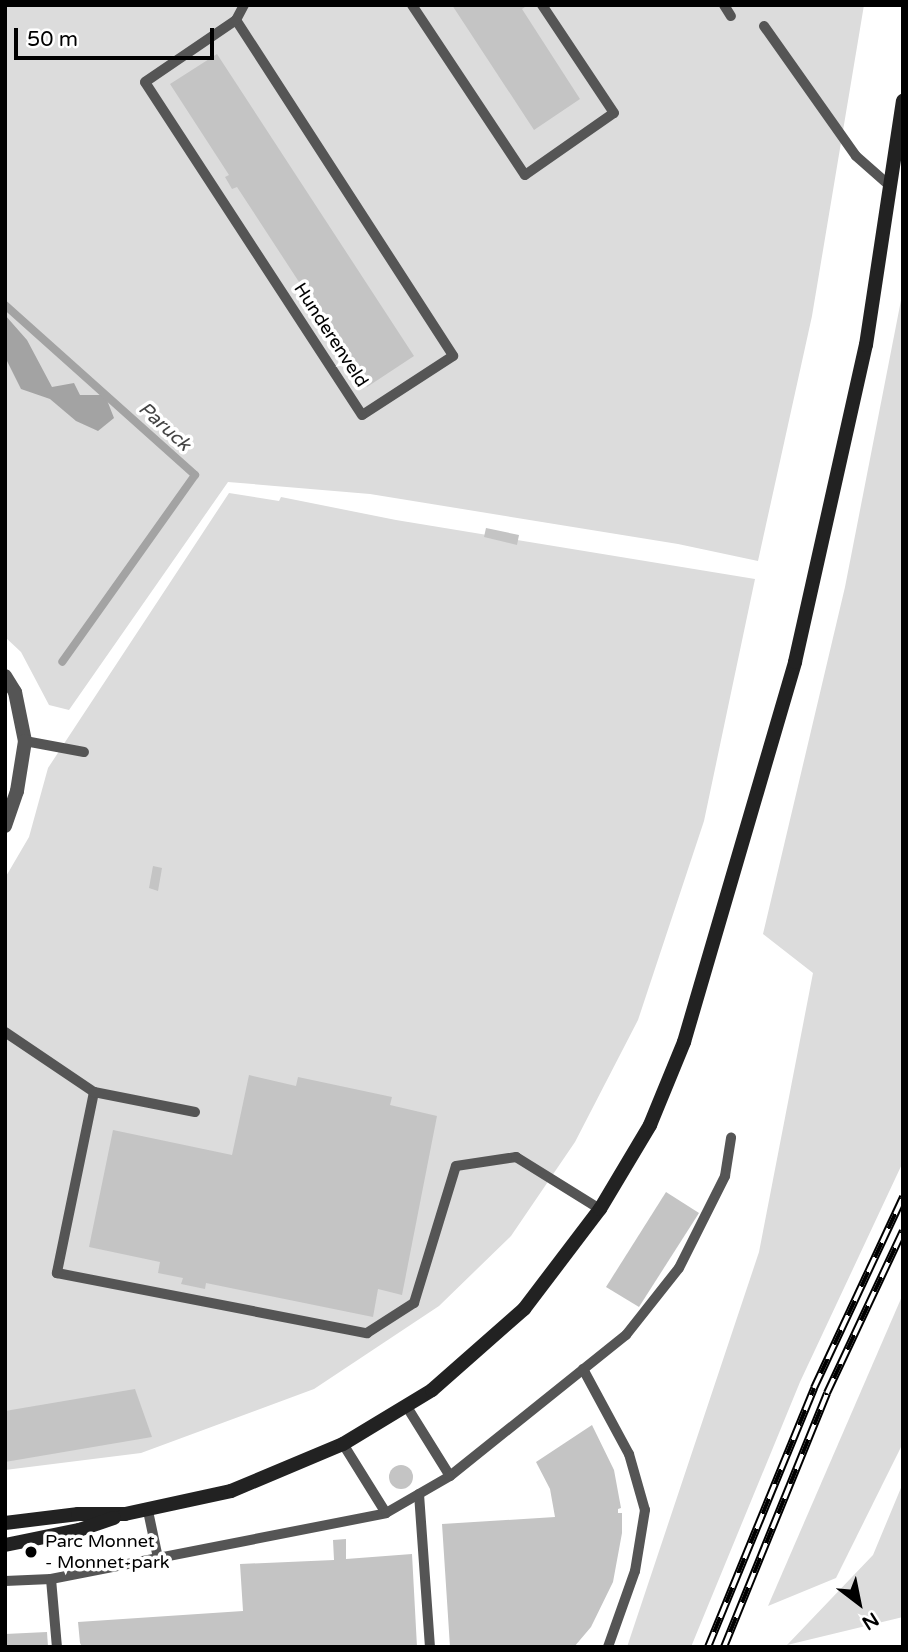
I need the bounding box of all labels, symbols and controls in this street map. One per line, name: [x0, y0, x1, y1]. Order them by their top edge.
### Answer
scale bar: [18, 14, 217, 58]
text: 50 m: [27, 27, 78, 52]
street label: Hunderenveld: [289, 279, 373, 391]
water label: Paruck: [133, 398, 195, 456]
place label: Parc Monnet - Monnet-park: [45, 1531, 170, 1574]
marker: Parc Monnet - Monnet-park: [23, 1544, 39, 1560]
north arrow: [824, 1568, 894, 1638]
text: N: [858, 1607, 882, 1634]

